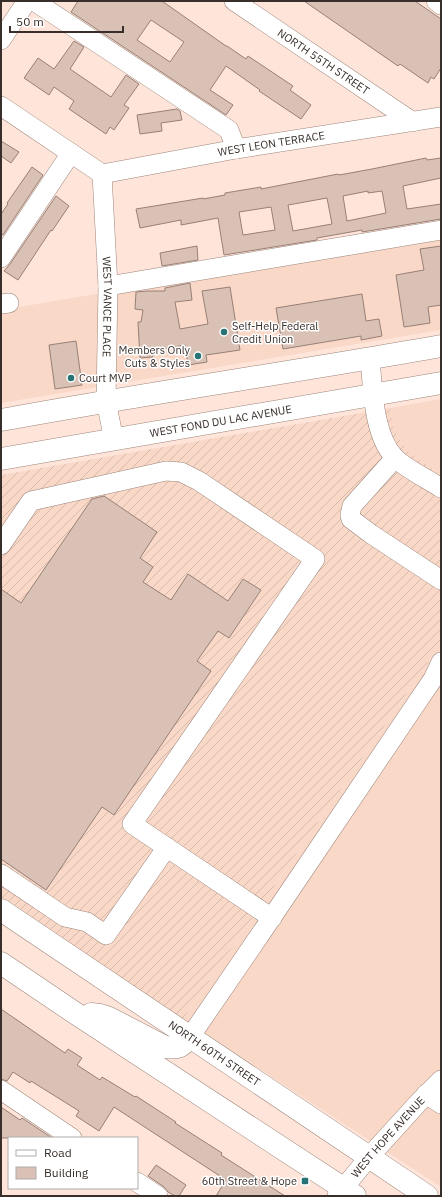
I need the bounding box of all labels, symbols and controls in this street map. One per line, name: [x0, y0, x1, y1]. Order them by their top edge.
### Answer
scale bar: [10, 8, 123, 34]
text: 50 m: [16, 14, 44, 29]
street label: NORTH 55TH STREET: [275, 26, 373, 98]
street label: WEST LEON TERRACE: [216, 128, 326, 159]
street label: WEST VANCE PLACE: [99, 256, 115, 357]
place label: Self-Help Federal Credit Union: [232, 319, 318, 346]
marker: Self-Help Federal Credit Union: [219, 327, 229, 337]
place label: Members Only Cuts & Styles: [119, 343, 191, 370]
marker: Members Only Cuts & Styles: [193, 351, 203, 361]
place label: Court MVP: [79, 371, 131, 385]
marker: Court MVP: [66, 373, 76, 383]
street label: WEST FOND DU LAC AVENUE: [149, 402, 293, 440]
street label: NORTH 60TH STREET: [166, 1017, 264, 1089]
street label: WEST HOPE AVENUE: [348, 1093, 428, 1180]
legend: [8, 1137, 138, 1189]
text: Road: [44, 1145, 72, 1160]
text: Building: [44, 1165, 89, 1180]
place label: 60th Street & Hope: [202, 1174, 297, 1188]
marker: 60th Street & Hope: [300, 1176, 310, 1186]

